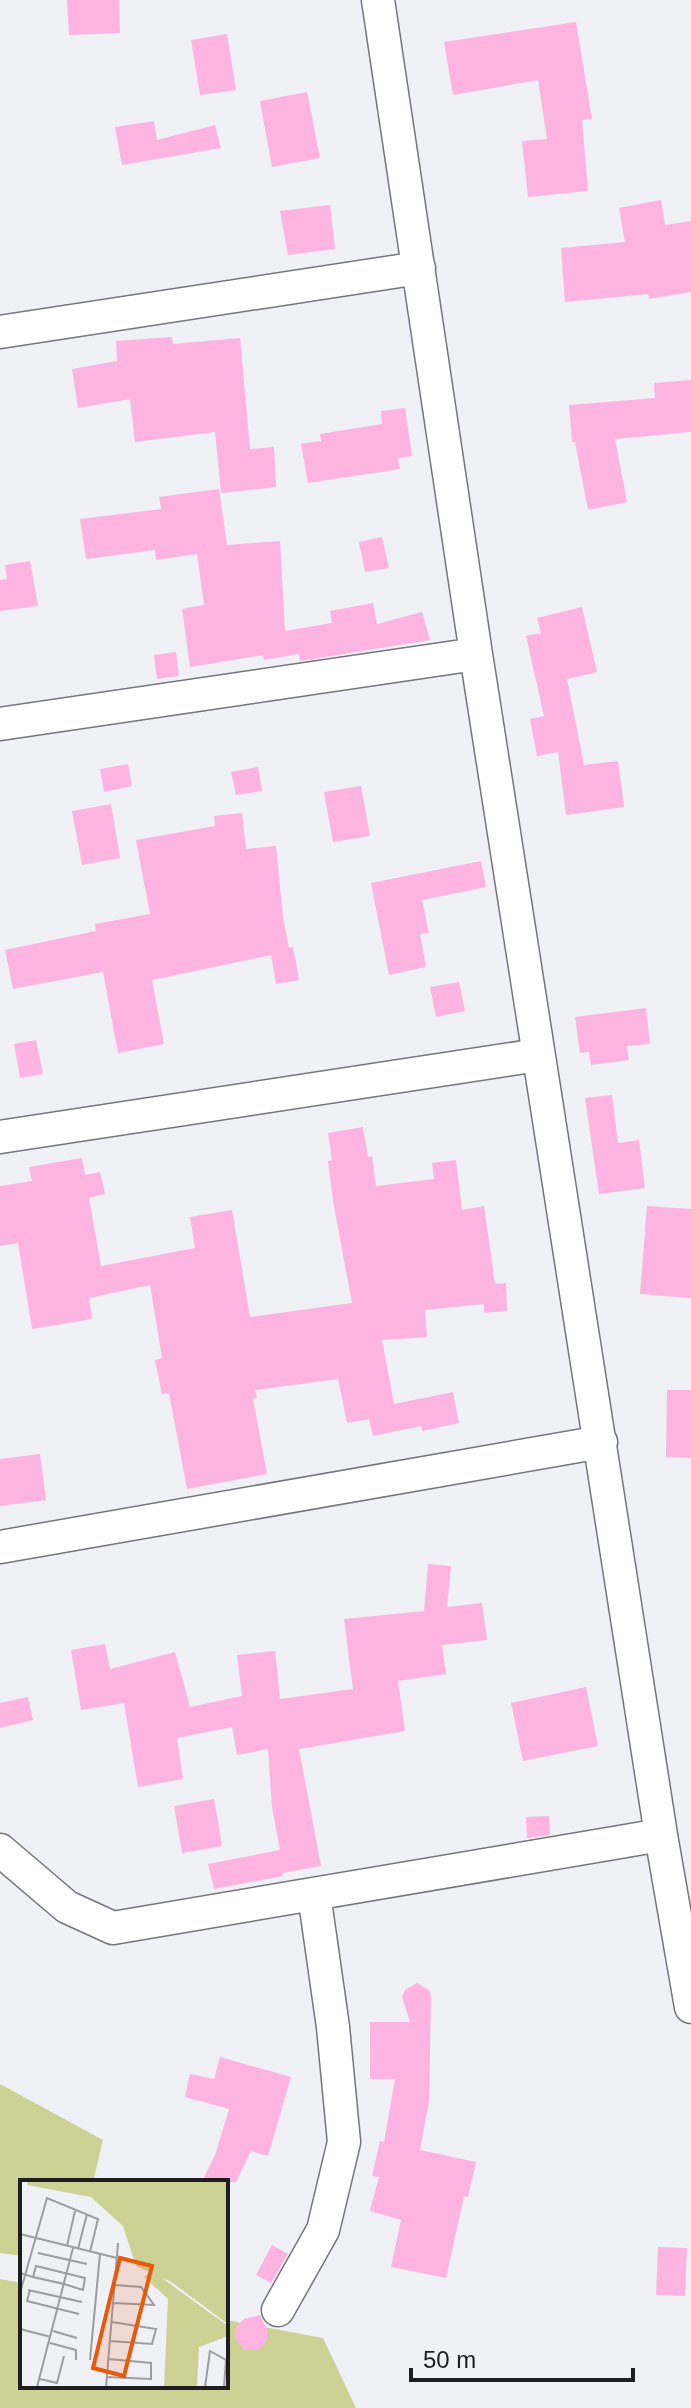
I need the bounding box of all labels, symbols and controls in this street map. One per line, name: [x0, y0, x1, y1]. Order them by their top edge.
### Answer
inset map: [20, 2180, 228, 2388]
scale bar: [411, 2332, 633, 2382]
text: 50 m: [423, 2346, 476, 2373]

